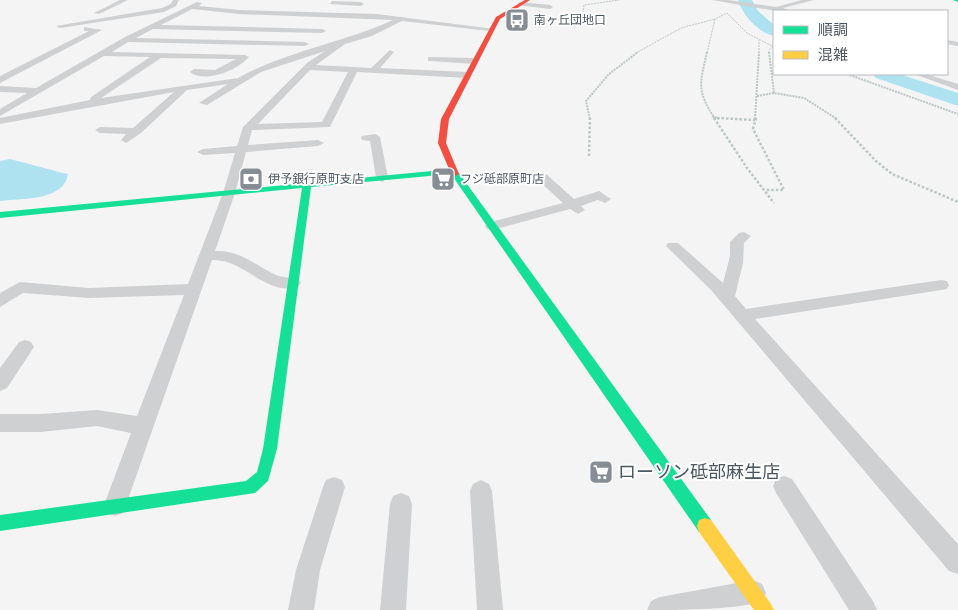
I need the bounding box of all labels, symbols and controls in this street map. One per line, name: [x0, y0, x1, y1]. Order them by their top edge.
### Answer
bus stop icon: 南ヶ丘団地口: [504, 7, 530, 33]
legend: [773, 10, 948, 75]
place label: 南ヶ丘団地口: [534, 12, 606, 29]
text: 順調: [818, 20, 848, 41]
text: 混雑: [818, 45, 848, 66]
bank icon: 伊予銀行原町支店: [238, 166, 264, 192]
supermarket icon: フジ砥部原町店: [430, 166, 456, 192]
place label: 伊予銀行原町支店: [268, 171, 364, 188]
place label: フジ砥部原町店: [460, 171, 544, 188]
supermarket icon: ローソン砥部麻生店: [588, 459, 614, 485]
place label: ローソン砥部麻生店: [618, 460, 780, 485]

